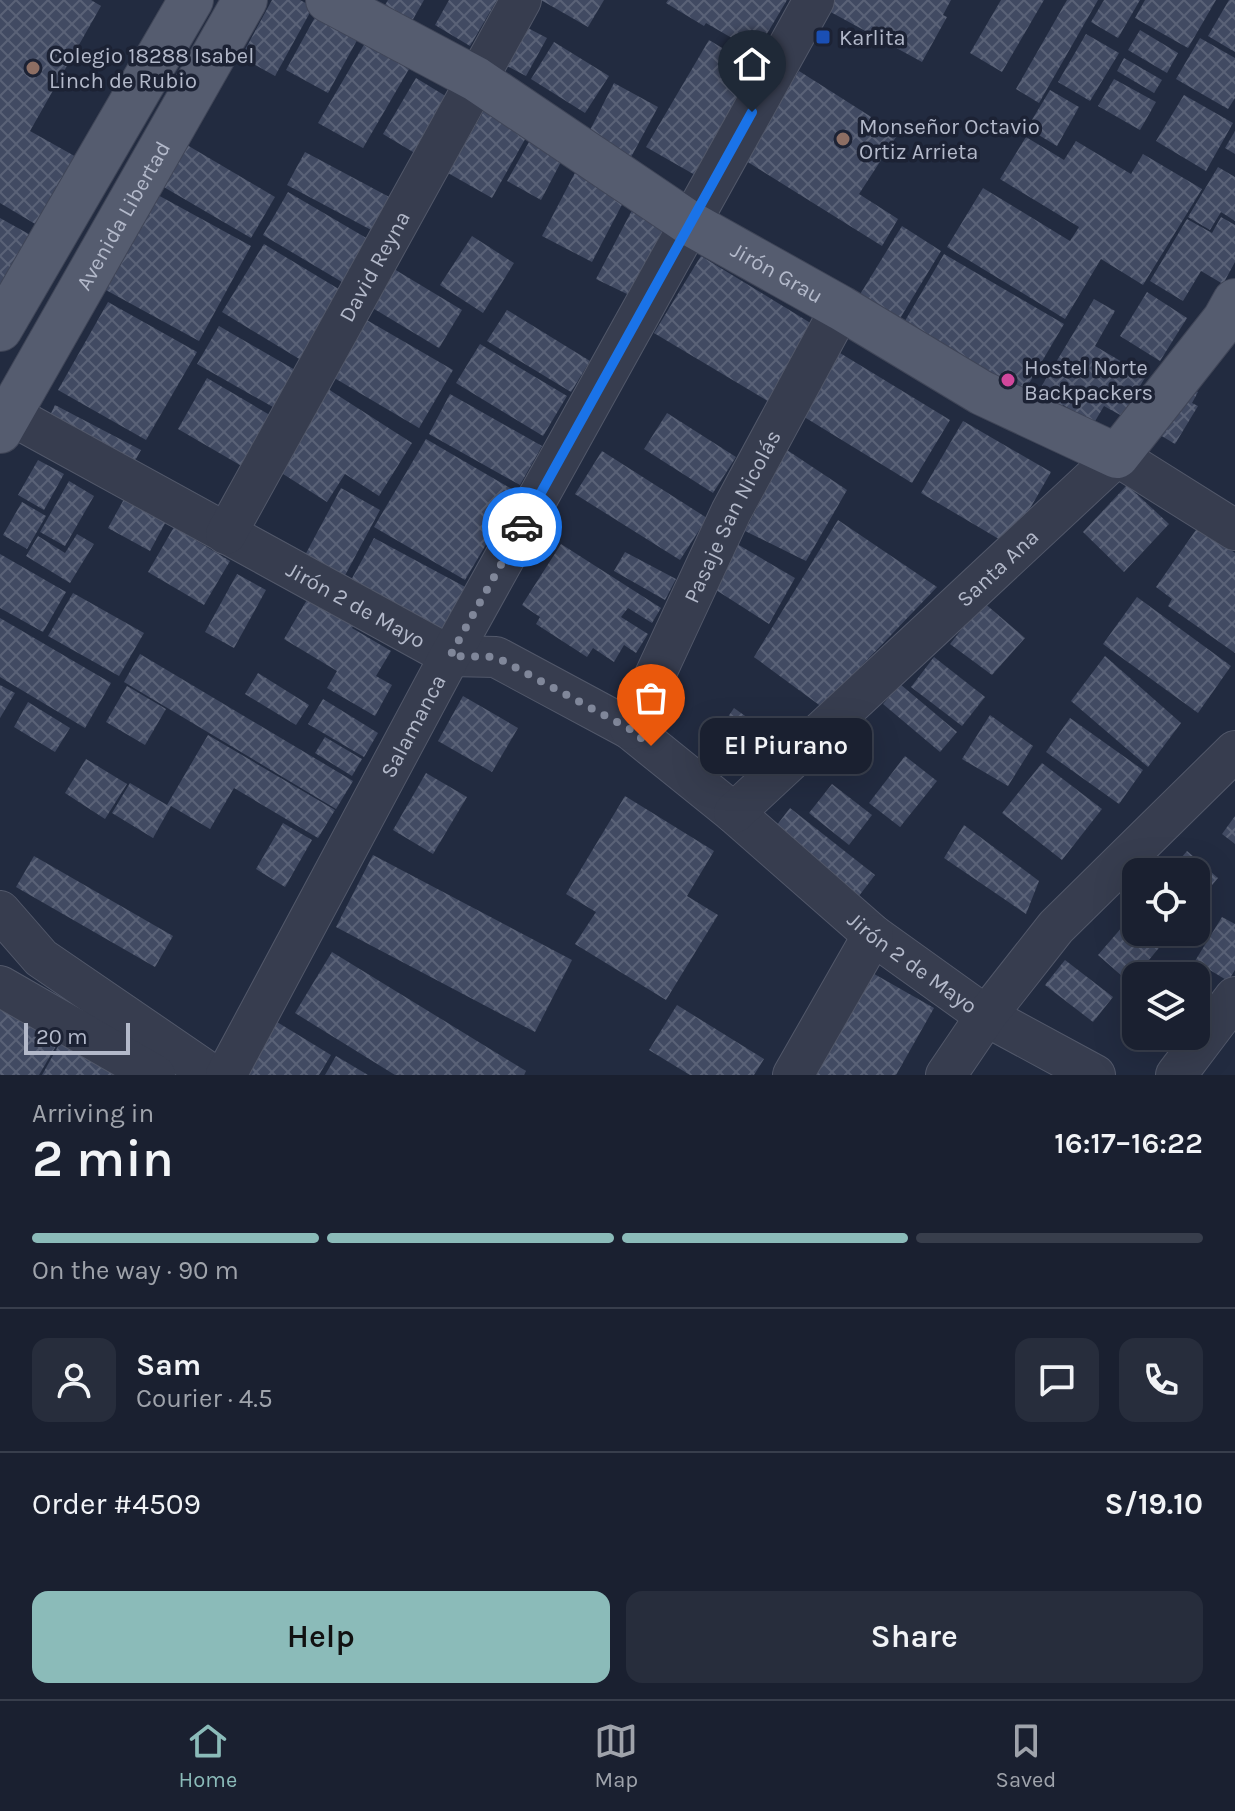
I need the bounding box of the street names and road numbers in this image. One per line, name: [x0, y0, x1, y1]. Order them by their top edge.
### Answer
street label: Avenida Libertad: [71, 137, 176, 295]
street label: David Reyna: [334, 207, 416, 327]
street label: Jirón Grau: [726, 237, 827, 309]
street label: Pasaje San Nicolás: [679, 426, 787, 607]
street label: Santa Ana: [952, 524, 1044, 613]
street label: Jirón 2 de Mayo: [282, 557, 430, 654]
street label: Salamanca: [375, 670, 452, 782]
street label: Jirón 2 de Mayo: [842, 907, 982, 1019]

